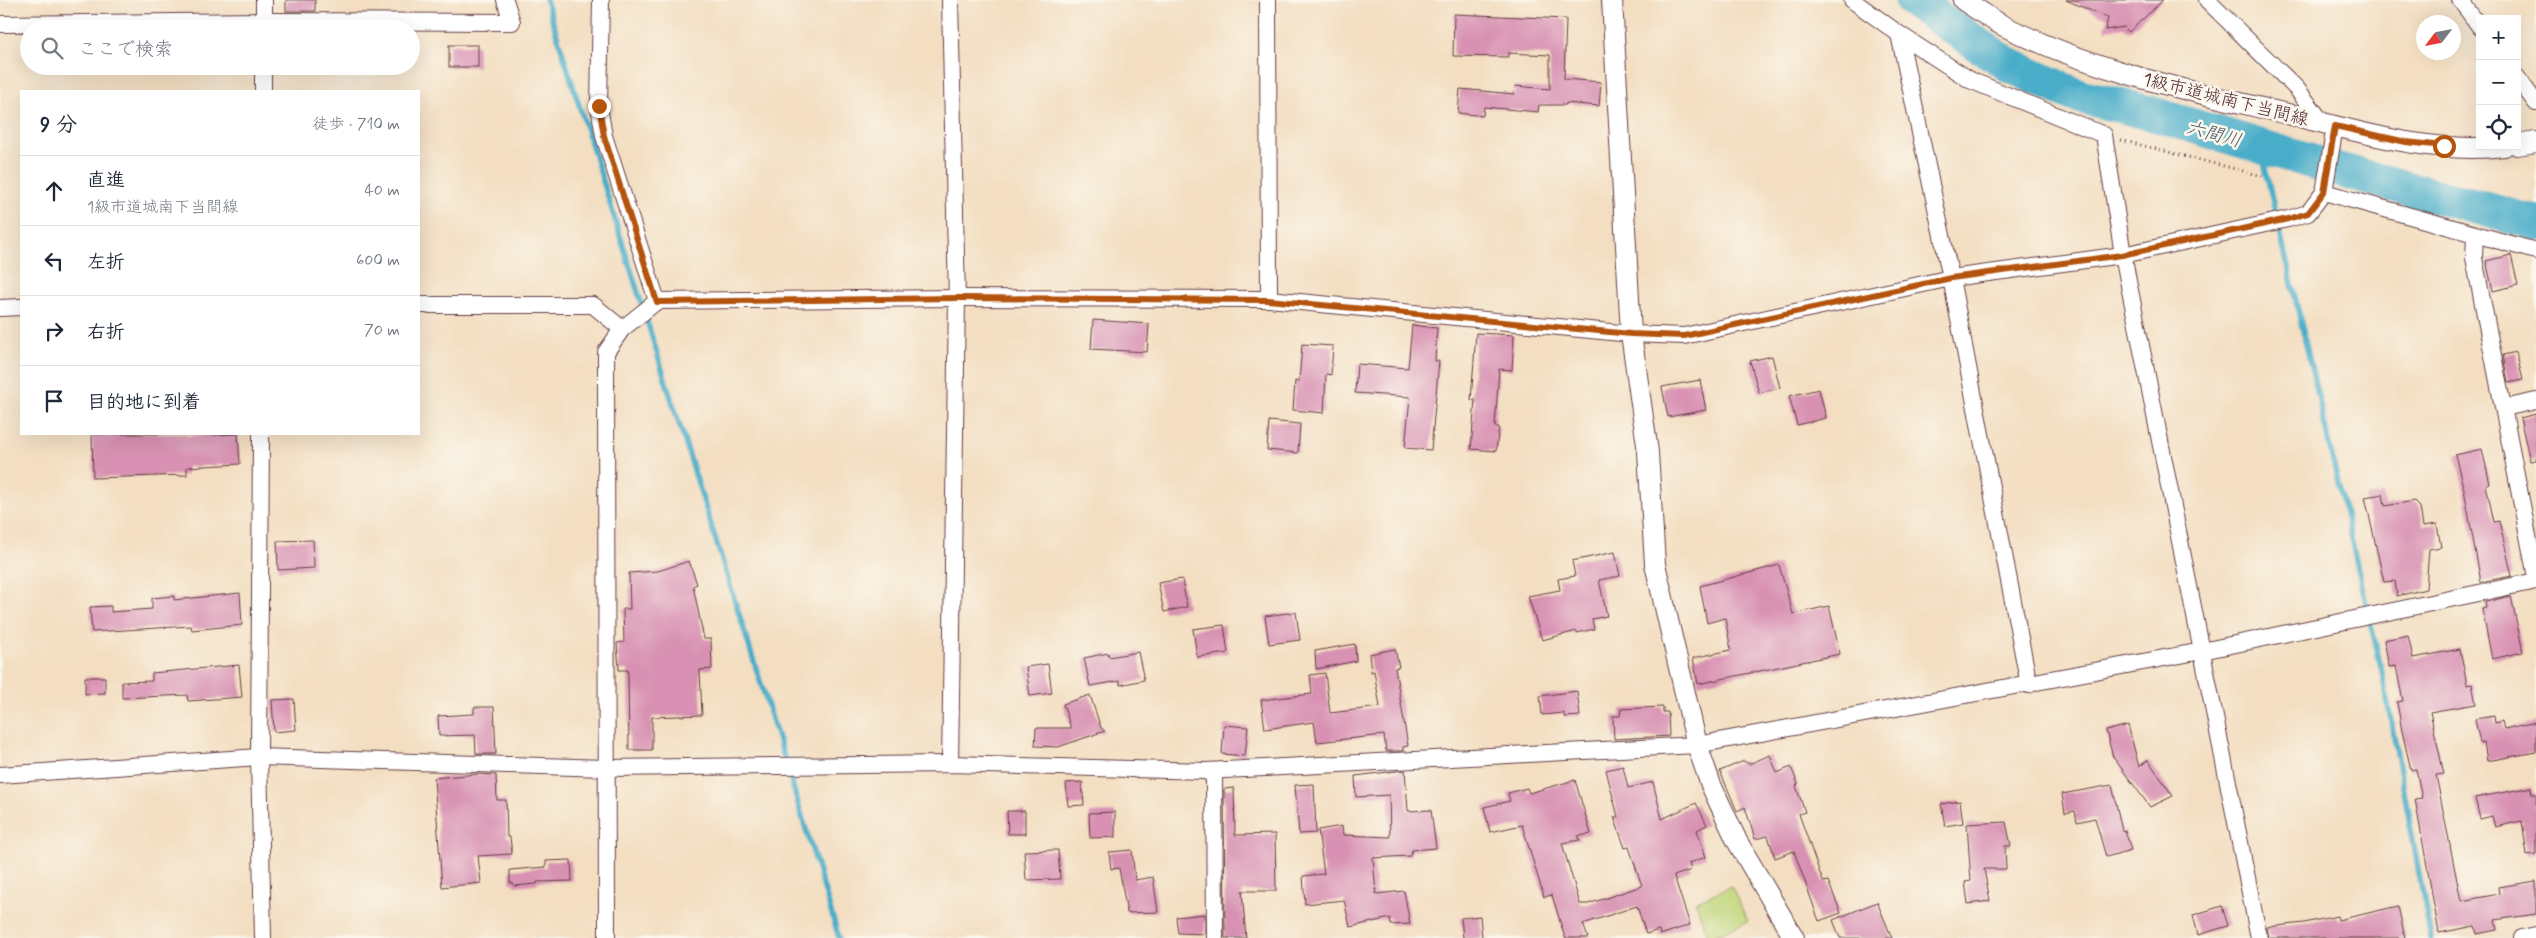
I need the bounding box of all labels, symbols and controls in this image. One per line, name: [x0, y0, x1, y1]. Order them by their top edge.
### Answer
north arrow: [2416, 15, 2461, 60]
map controls: [2476, 15, 2521, 150]
button: +: [2476, 15, 2521, 60]
search box: [20, 20, 420, 75]
icon: search: [38, 34, 66, 62]
text: ここで検索: [78, 37, 173, 62]
button: −: [2476, 60, 2521, 105]
street label: 1級市道城南下当間線: [2140, 68, 2311, 132]
route end: [588, 95, 611, 118]
button: locate: [2476, 105, 2521, 150]
text: 9 分: [40, 111, 77, 139]
text: 徒歩 · 710 m: [312, 114, 400, 135]
water label: 六間川: [2183, 115, 2244, 154]
route start: [2433, 135, 2456, 158]
text: 直進: [87, 168, 125, 193]
icon: ahead: [40, 177, 68, 205]
text: 40 m: [364, 180, 400, 201]
text: 1級市道城南下当間線: [87, 197, 238, 218]
icon: left: [40, 247, 68, 275]
text: 左折: [87, 250, 125, 275]
text: 600 m: [356, 250, 400, 271]
icon: right: [40, 317, 68, 345]
text: 右折: [87, 320, 125, 345]
text: 70 m: [364, 320, 400, 341]
icon: arrive: [40, 387, 68, 415]
text: 目的地に到着: [87, 390, 201, 415]

